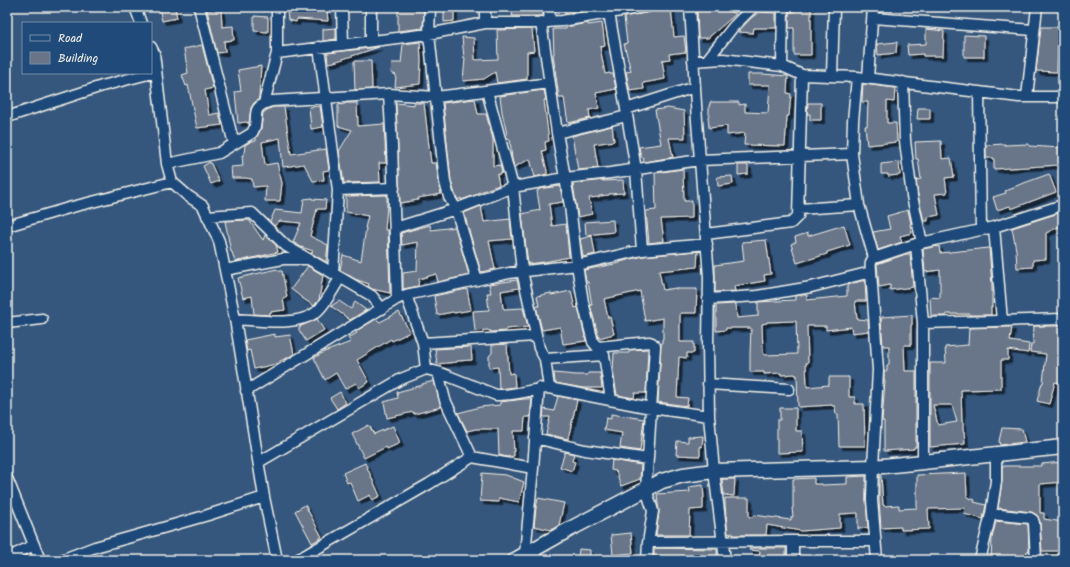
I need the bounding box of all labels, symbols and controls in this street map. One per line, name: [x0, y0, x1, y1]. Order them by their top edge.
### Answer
legend: [22, 22, 152, 74]
text: Road: [58, 29, 83, 48]
text: Building: [58, 49, 98, 68]

